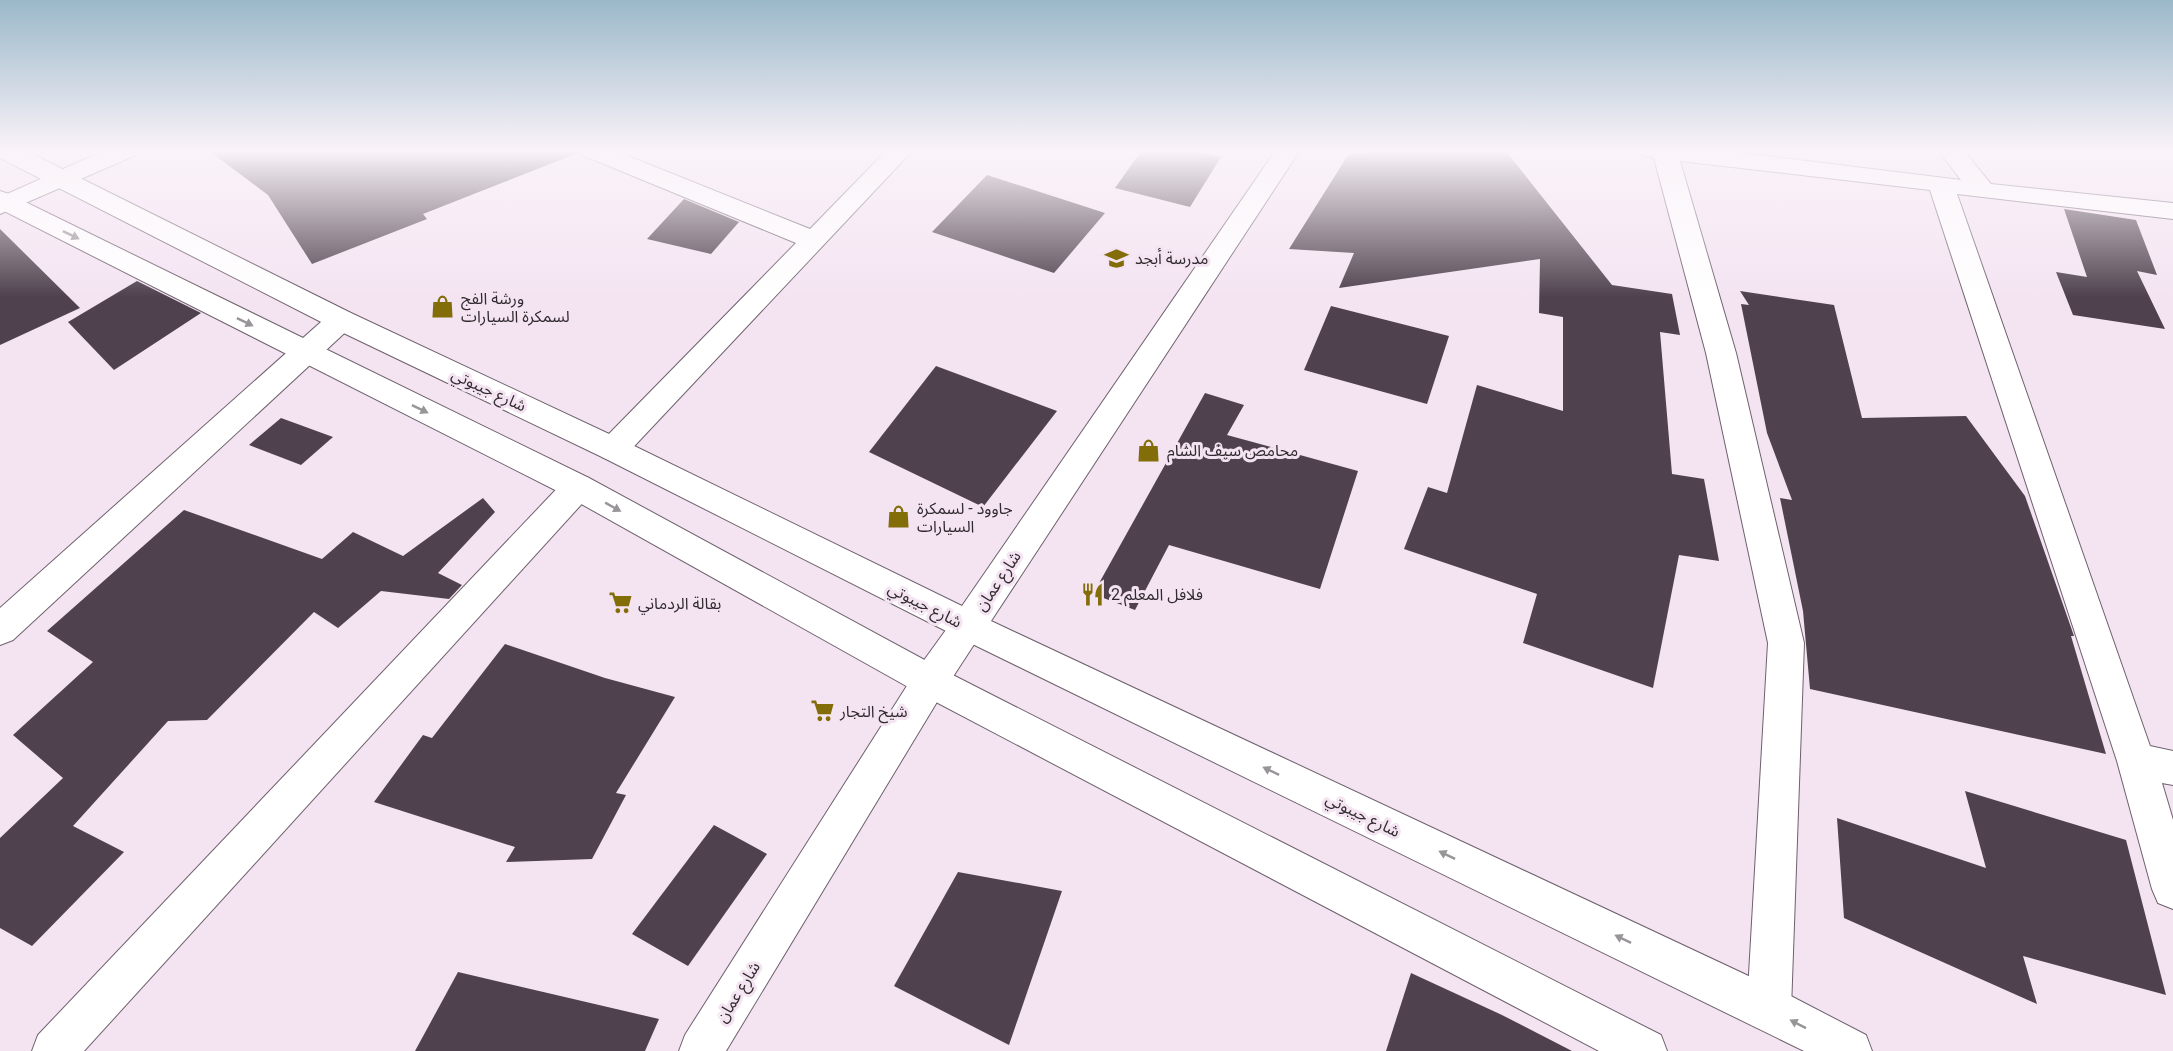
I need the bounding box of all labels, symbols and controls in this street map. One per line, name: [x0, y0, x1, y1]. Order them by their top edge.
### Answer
one-way arrow: [63, 230, 80, 240]
school or university icon: مدرسة أبجد: [1104, 245, 1130, 271]
place label: مدرسة أبجد: [1135, 248, 1208, 268]
place label: ورشة الفج لسمكرة السيارات: [461, 289, 570, 326]
shop icon: ورشة الفج لسمكرة السيارات: [430, 294, 456, 320]
one-way arrow: [237, 317, 254, 327]
street label: شارع جيبوتي: [447, 364, 529, 418]
one-way arrow: [412, 404, 429, 414]
shop icon: محامص سيف الشام: [1136, 437, 1162, 463]
place label: محامص سيف الشام: [1167, 441, 1298, 463]
place label: جاوود - لسمكرة السيارات: [917, 499, 1013, 536]
one-way arrow: [604, 502, 621, 512]
shop icon: جاوود - لسمكرة السيارات: [886, 504, 912, 530]
street label: شارع عمان: [971, 547, 1027, 616]
street label: شارع جيبوتي: [884, 578, 965, 634]
restaurant icon: فلافل المعلم 2: [1080, 581, 1106, 607]
place label: فلافل المعلم 2: [1111, 585, 1203, 607]
supermarket icon: بقالة الردماني: [607, 590, 633, 616]
place label: بقالة الردماني: [638, 594, 721, 615]
supermarket icon: شيخ التجار: [809, 698, 835, 724]
place label: شيخ التجار: [839, 702, 908, 724]
one-way arrow: [1262, 766, 1279, 776]
street label: شارع جيبوتي: [1321, 789, 1403, 844]
one-way arrow: [1438, 851, 1455, 860]
one-way arrow: [1614, 935, 1631, 944]
street label: شارع عمان: [712, 958, 767, 1027]
one-way arrow: [1790, 1019, 1807, 1029]

